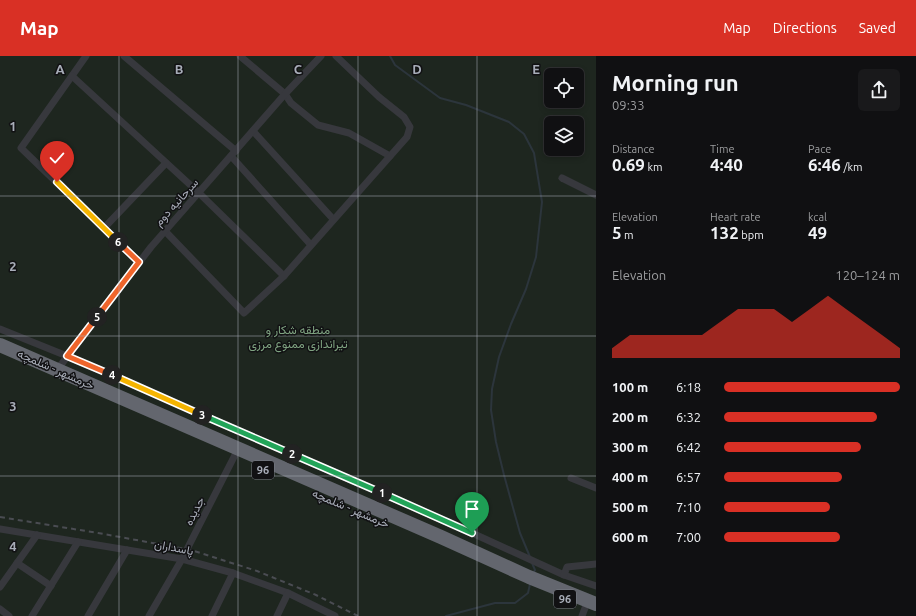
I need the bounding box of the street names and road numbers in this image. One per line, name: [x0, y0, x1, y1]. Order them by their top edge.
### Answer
street label: سرحانیه دوم: [151, 176, 202, 230]
street label: خرمشهر - شلمچه: [15, 346, 96, 394]
road number: 96: [252, 461, 274, 479]
street label: خرمشهر - شلمچه: [310, 486, 391, 532]
street label: جدیده: [181, 495, 208, 528]
street label: پاسداران: [153, 537, 195, 559]
road number: 96: [554, 590, 576, 608]

